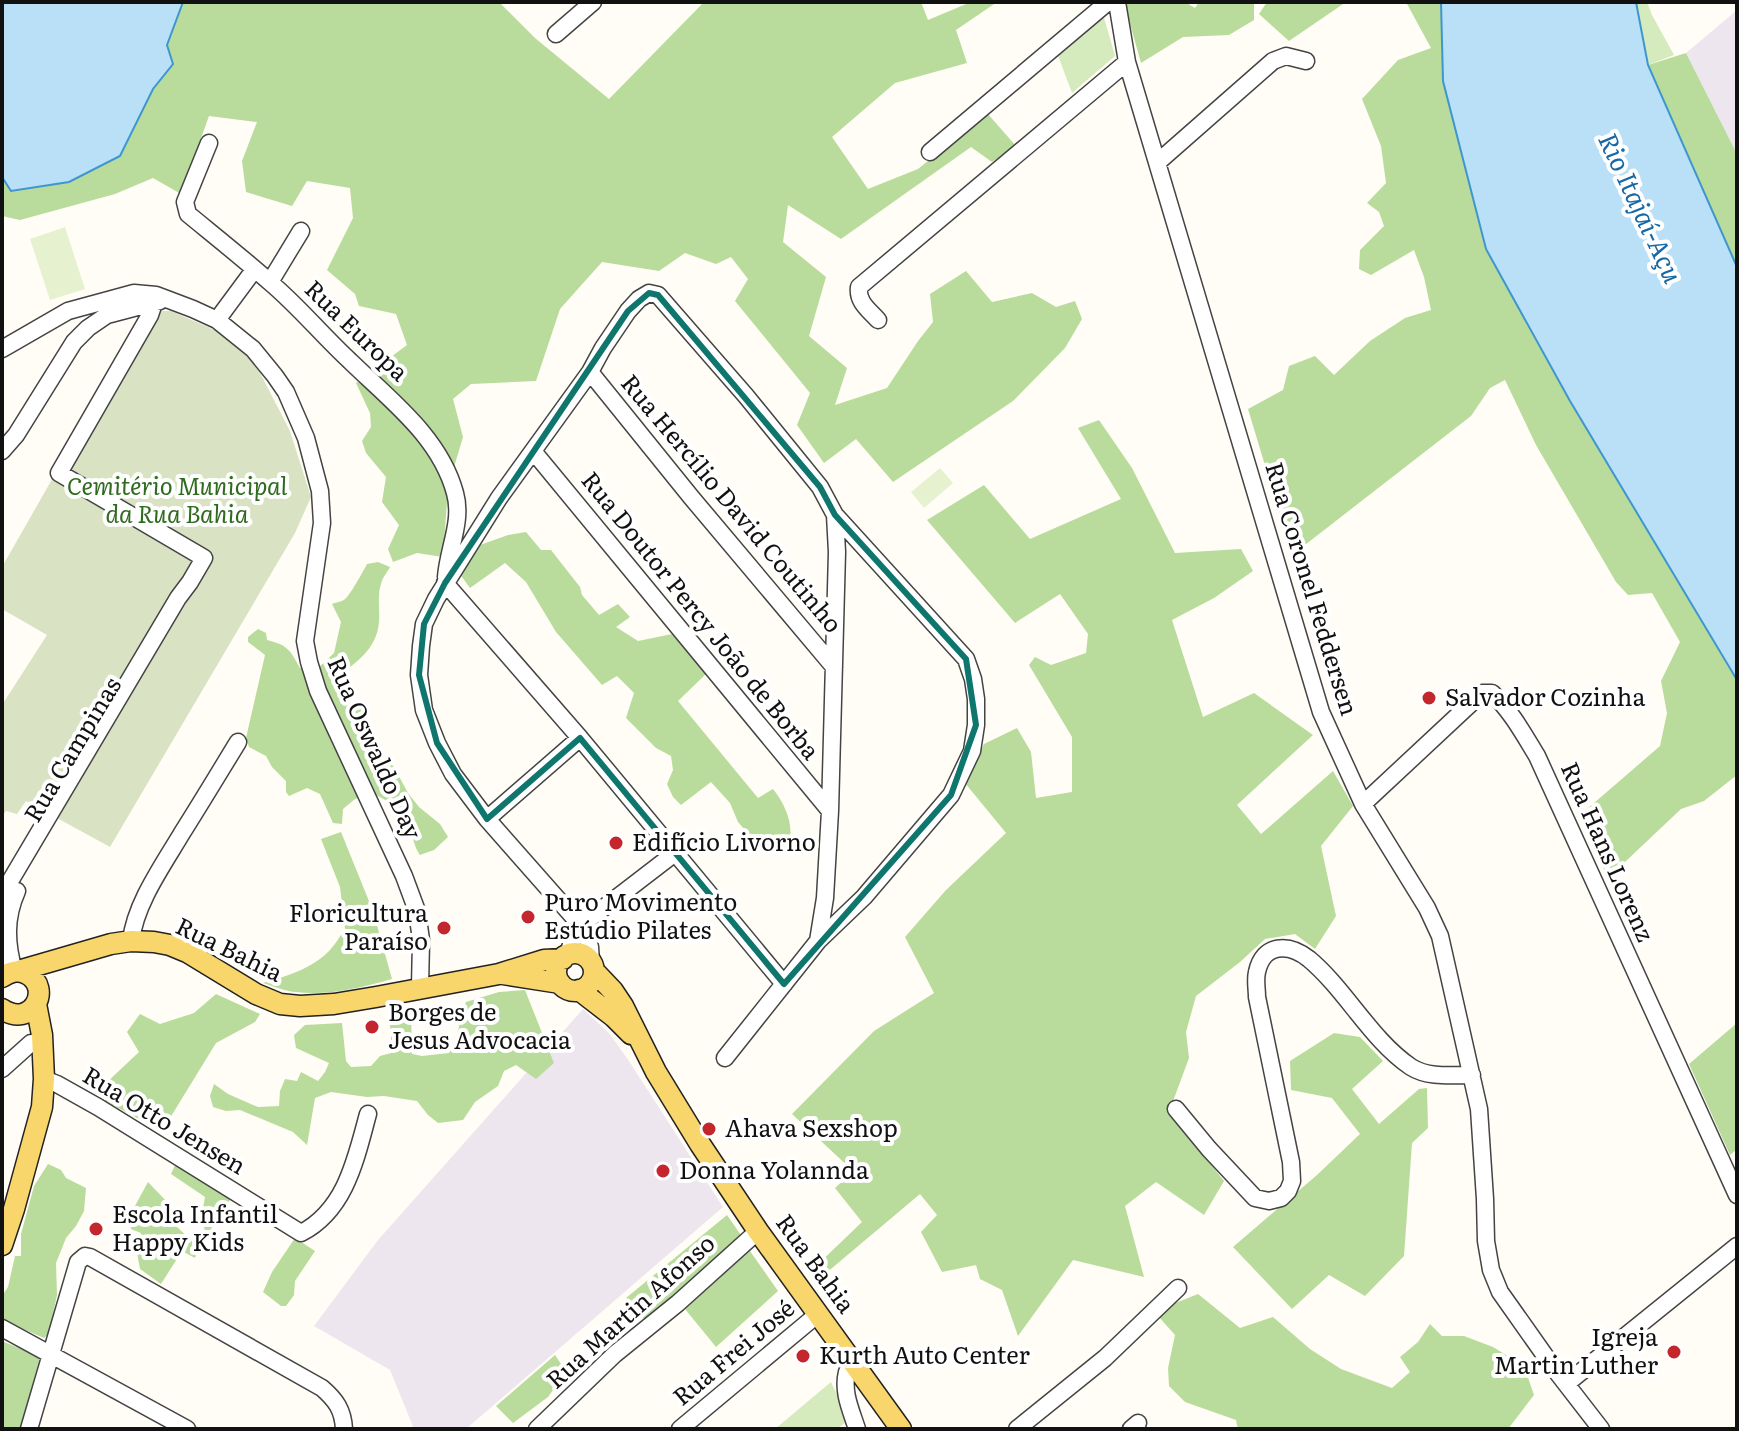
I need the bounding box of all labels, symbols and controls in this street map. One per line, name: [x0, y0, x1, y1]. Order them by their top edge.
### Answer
water label: Rio Itajaí-Açu: [1590, 125, 1694, 289]
street label: Rua Europa: [298, 271, 417, 388]
street label: Rua Hercílio David Coutinho: [614, 366, 852, 639]
street label: Rua Coronel Feddersen: [1258, 457, 1369, 719]
street label: Rua Doutor Percy João de Borba: [574, 463, 829, 766]
park label: Cemitério Municipal da Rua Bahia: [67, 467, 288, 530]
street label: Rua Oswaldo Day: [320, 650, 432, 844]
street label: Rua Campinas: [14, 669, 128, 828]
place label: Salvador Cozinha: [1445, 678, 1646, 713]
marker: Salvador Cozinha: [1420, 689, 1438, 707]
street label: Rua Hans Lorenz: [1554, 756, 1665, 947]
place label: Edifício Livorno: [632, 823, 816, 858]
marker: Edifício Livorno: [607, 834, 625, 852]
place label: Puro Movimento Estúdio Pilates: [544, 883, 737, 946]
place label: Floricultura Paraíso: [289, 894, 428, 957]
street label: Rua Bahia: [171, 907, 289, 989]
marker: Puro Movimento Estúdio Pilates: [519, 908, 537, 926]
marker: Floricultura Paraíso: [435, 919, 453, 937]
place label: Borges de Jesus Advocacia: [388, 993, 571, 1056]
marker: Borges de Jesus Advocacia: [363, 1018, 381, 1036]
street label: Rua Otto Jensen: [77, 1056, 254, 1182]
place label: Ahava Sexshop: [725, 1109, 898, 1144]
marker: Ahava Sexshop: [700, 1120, 718, 1138]
place label: Donna Yolannda: [679, 1151, 869, 1186]
marker: Donna Yolannda: [654, 1162, 672, 1180]
place label: Escola Infantil Happy Kids: [112, 1195, 278, 1258]
street label: Rua Bahia: [769, 1206, 865, 1319]
marker: Escola Infantil Happy Kids: [87, 1220, 105, 1238]
street label: Rua Martin Afonso: [537, 1225, 721, 1396]
street label: Rua Frei José: [664, 1290, 801, 1412]
place label: Igreja Martin Luther: [1494, 1318, 1659, 1381]
place label: Kurth Auto Center: [819, 1336, 1031, 1371]
marker: Igreja Martin Luther: [1665, 1343, 1683, 1361]
marker: Kurth Auto Center: [794, 1347, 812, 1365]

